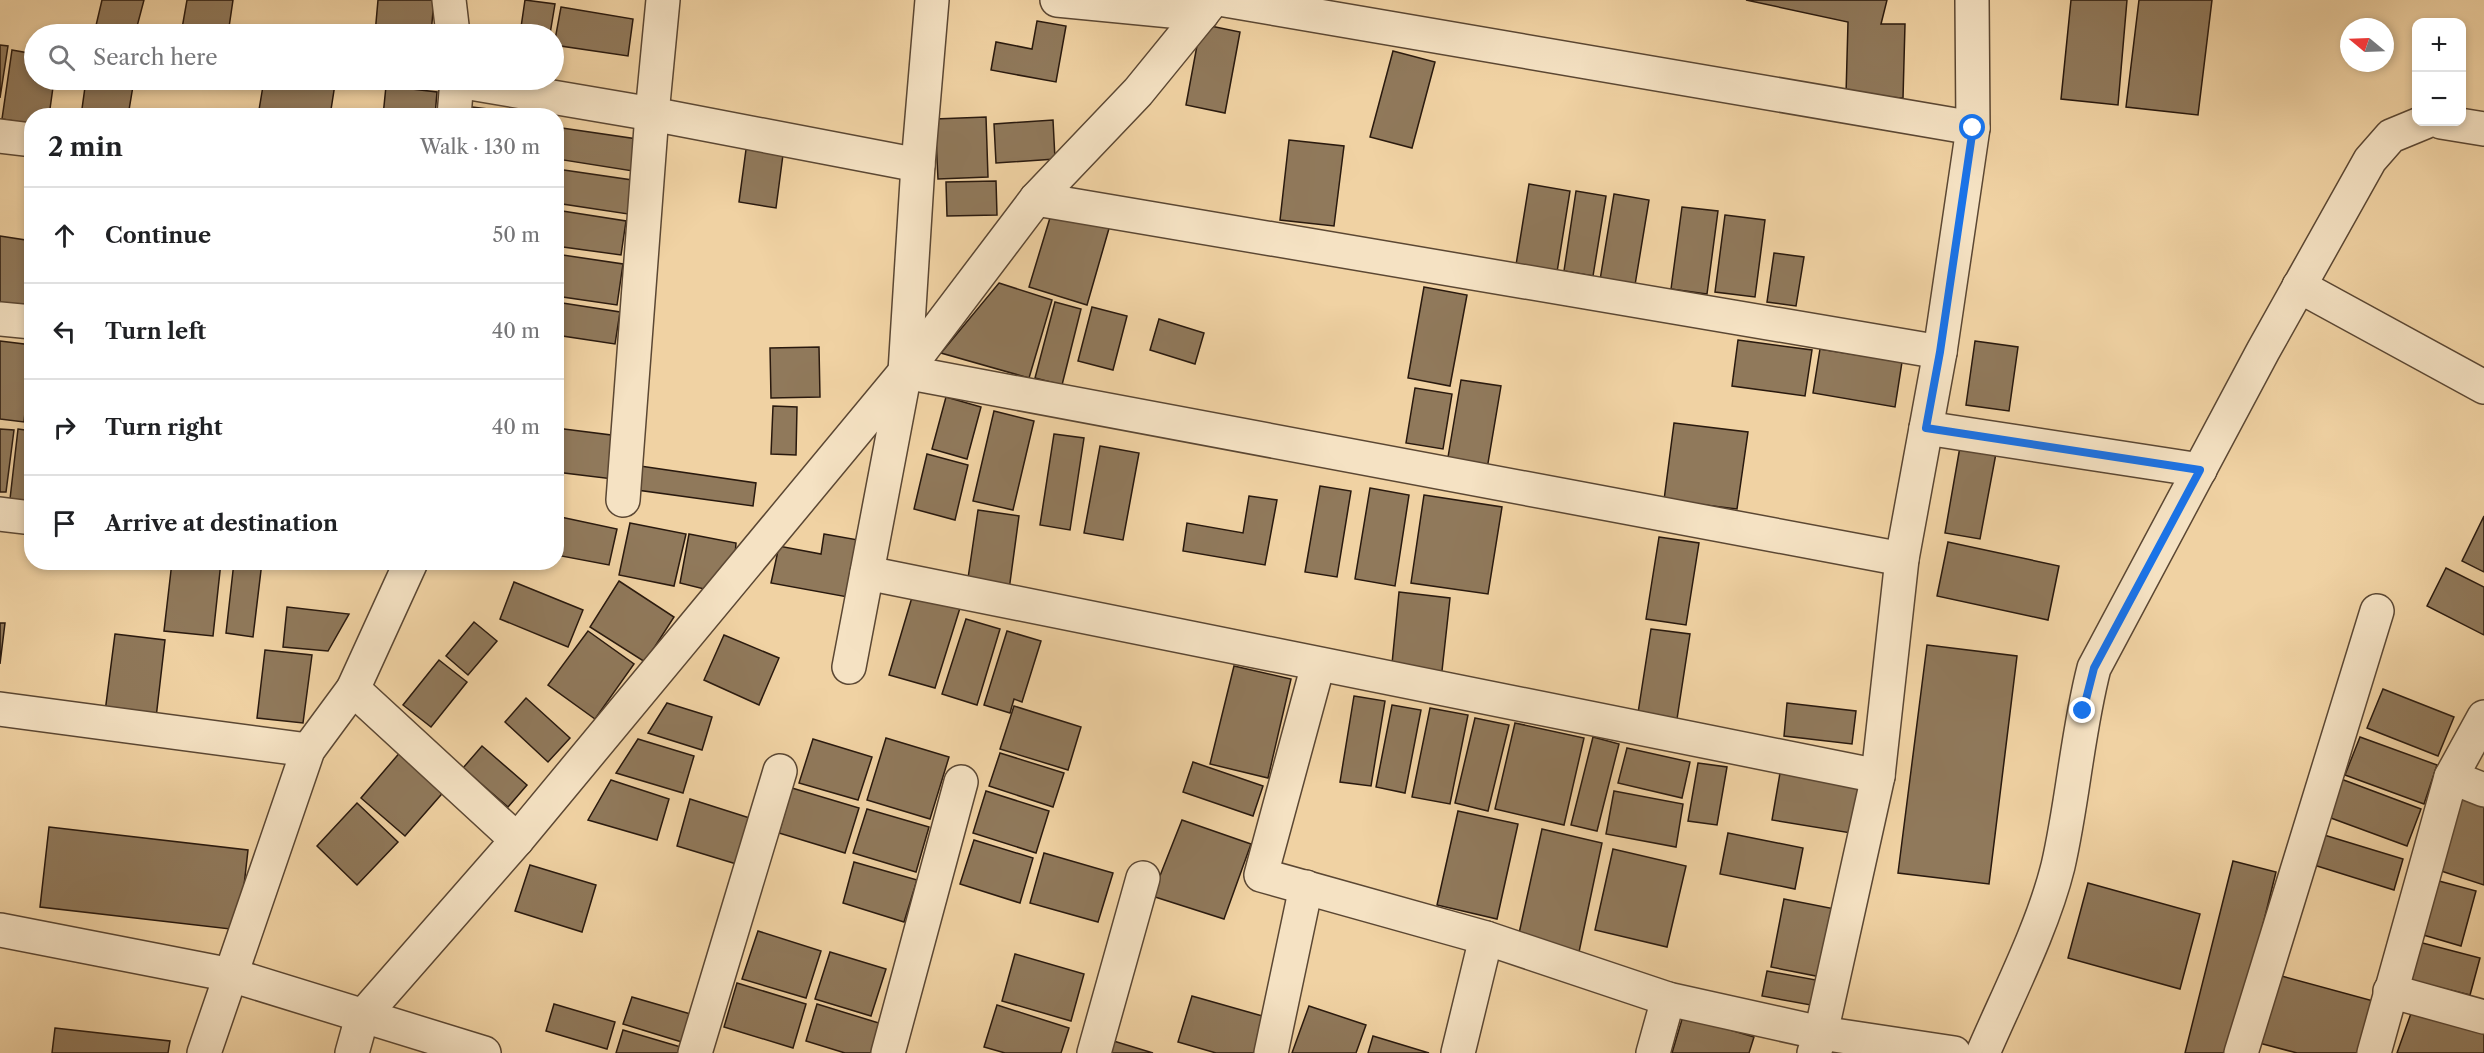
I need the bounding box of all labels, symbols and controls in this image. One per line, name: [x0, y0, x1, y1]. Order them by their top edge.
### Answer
north arrow: [2340, 18, 2394, 72]
map controls: [2412, 18, 2466, 126]
button: +: [2412, 18, 2466, 72]
search box: [24, 24, 564, 90]
icon: search: [45, 41, 78, 74]
text: Search here: [93, 44, 218, 71]
button: −: [2412, 72, 2466, 126]
route start: [1959, 114, 1985, 140]
text: 2 min: [48, 131, 123, 163]
text: Walk · 130 m: [420, 135, 540, 159]
icon: ahead: [48, 219, 81, 252]
text: Continue: [105, 222, 211, 249]
text: 50 m: [493, 223, 540, 247]
icon: left: [48, 315, 81, 348]
text: Turn left: [105, 318, 206, 345]
text: 40 m: [492, 319, 540, 343]
icon: right: [48, 411, 81, 444]
text: Turn right: [105, 414, 223, 441]
text: 40 m: [492, 415, 540, 439]
icon: arrive: [48, 507, 81, 540]
text: Arrive at destination: [105, 510, 338, 537]
route end: [2069, 697, 2095, 723]

